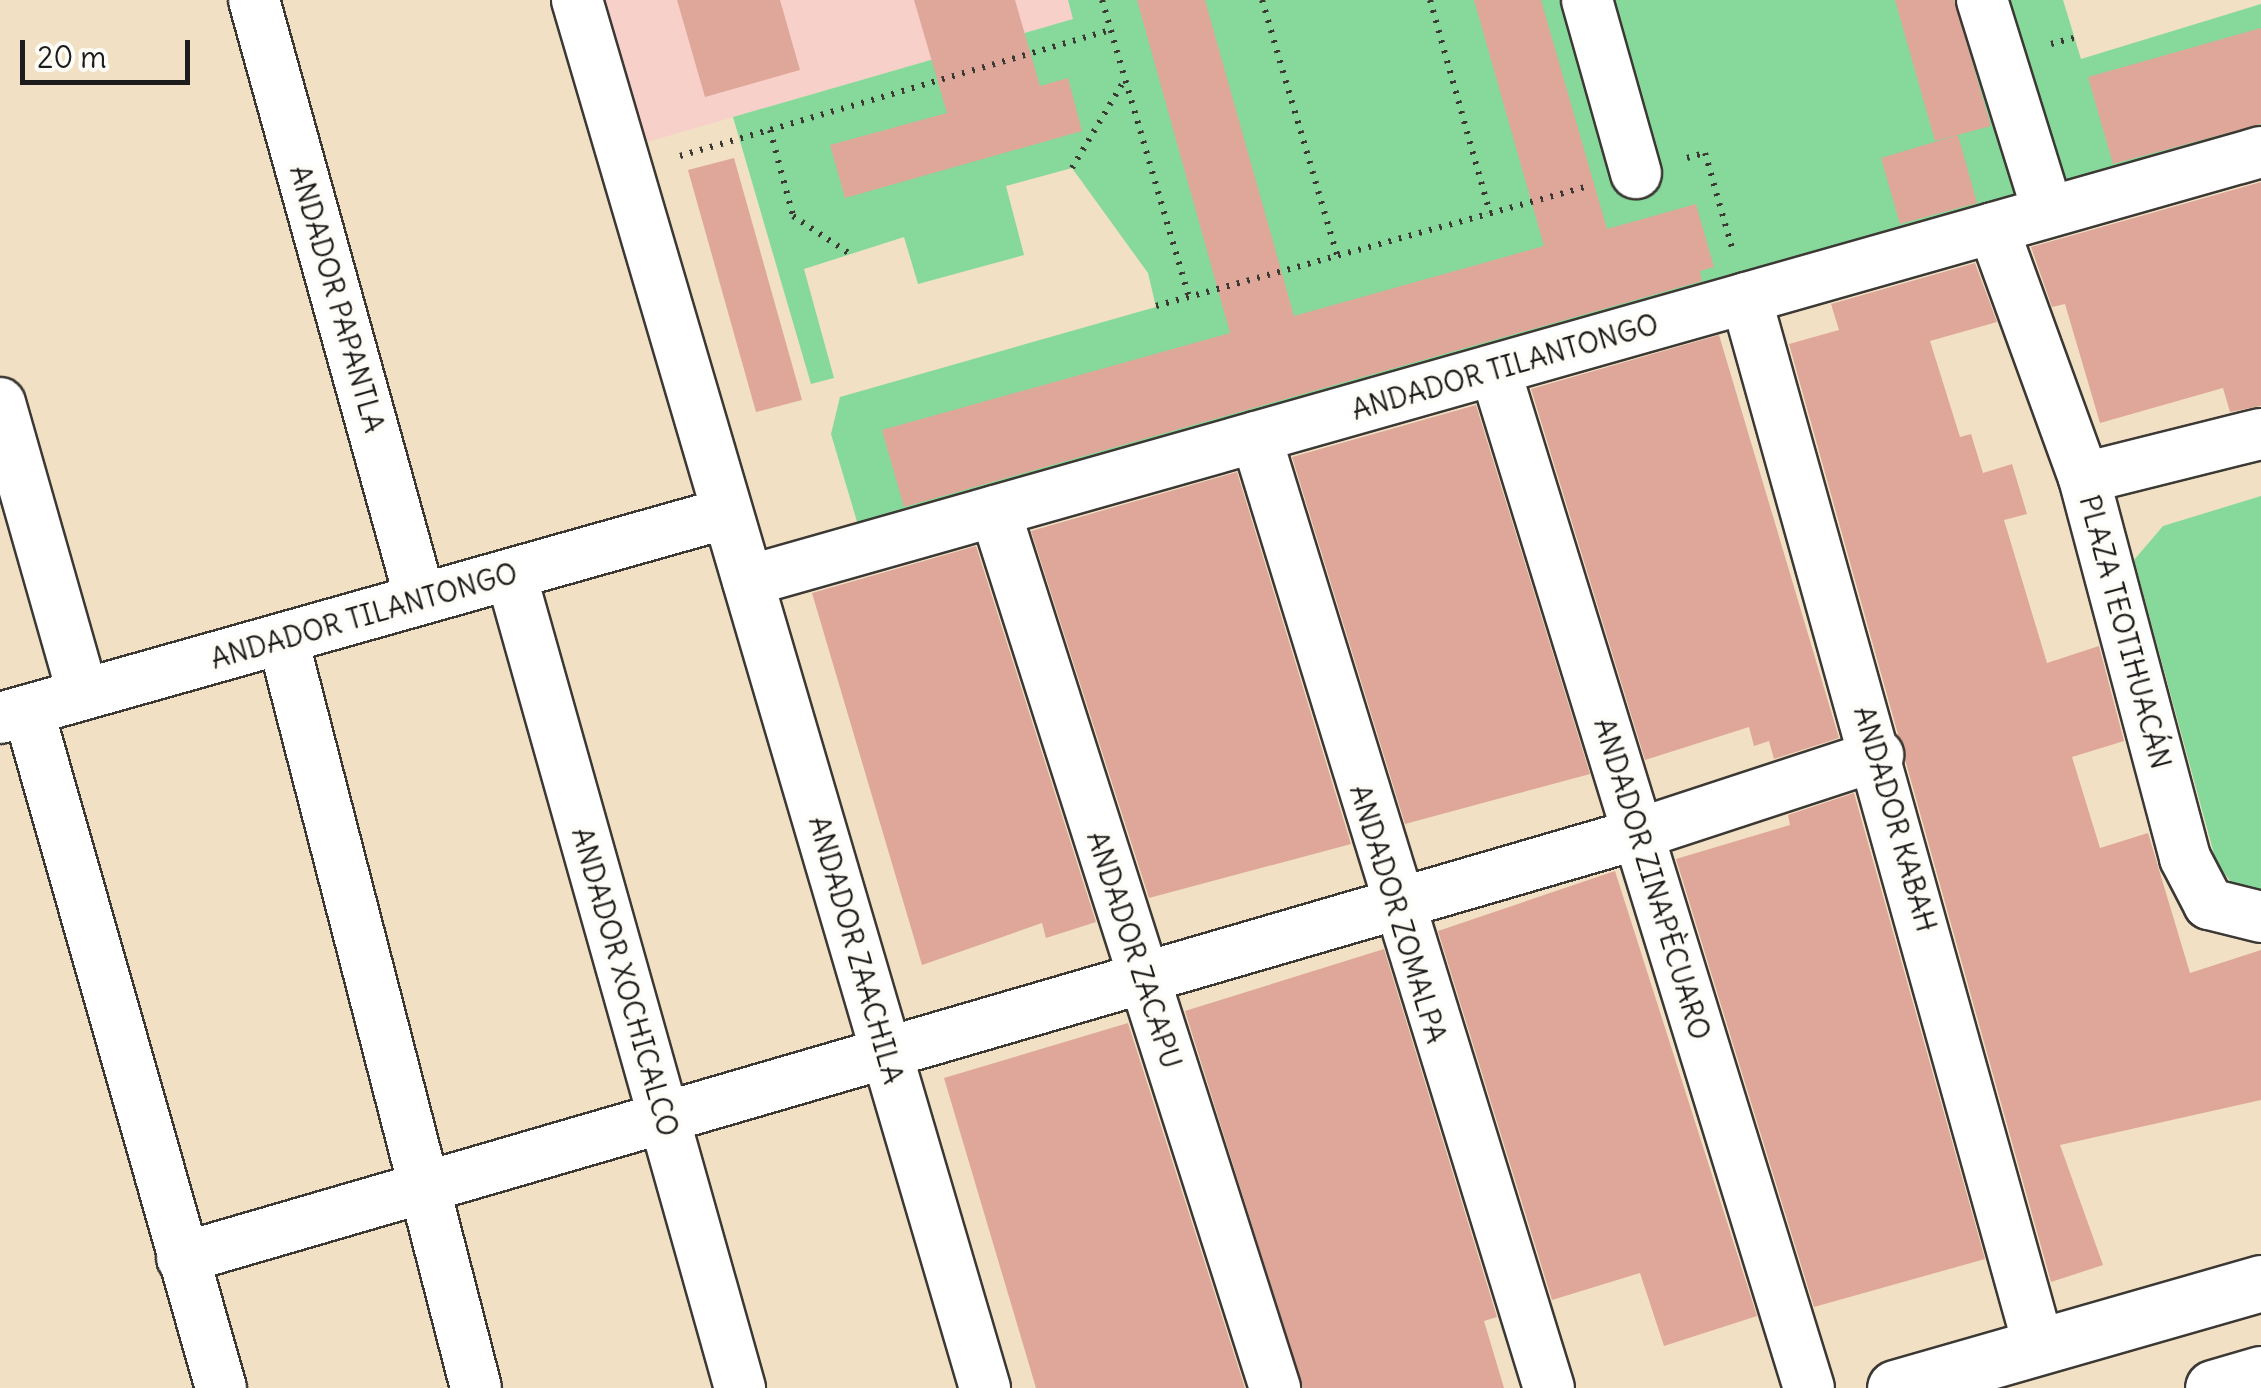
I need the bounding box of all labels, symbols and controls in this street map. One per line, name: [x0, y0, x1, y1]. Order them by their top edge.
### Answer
scale bar: [25, 20, 195, 82]
text: 20 m: [37, 38, 107, 76]
street label: ANDADOR PAPANTLA: [283, 162, 391, 436]
street label: ANDADOR TILANTONGO: [1348, 307, 1662, 427]
street label: PLAZA TEOTIHUACÁN: [2072, 492, 2178, 772]
street label: ANDADOR TILANTONGO: [207, 556, 521, 676]
street label: ANDADOR KABAH: [1847, 702, 1943, 936]
street label: ANDADOR ZINAPÈCUARO: [1587, 714, 1717, 1044]
street label: ANDADOR ZOMALPA: [1343, 781, 1453, 1047]
street label: ANDADOR ZAACHILA: [802, 812, 910, 1088]
street label: ANDADOR XOCHICALCO: [565, 824, 685, 1140]
street label: ANDADOR ZACAPU: [1080, 827, 1188, 1073]

